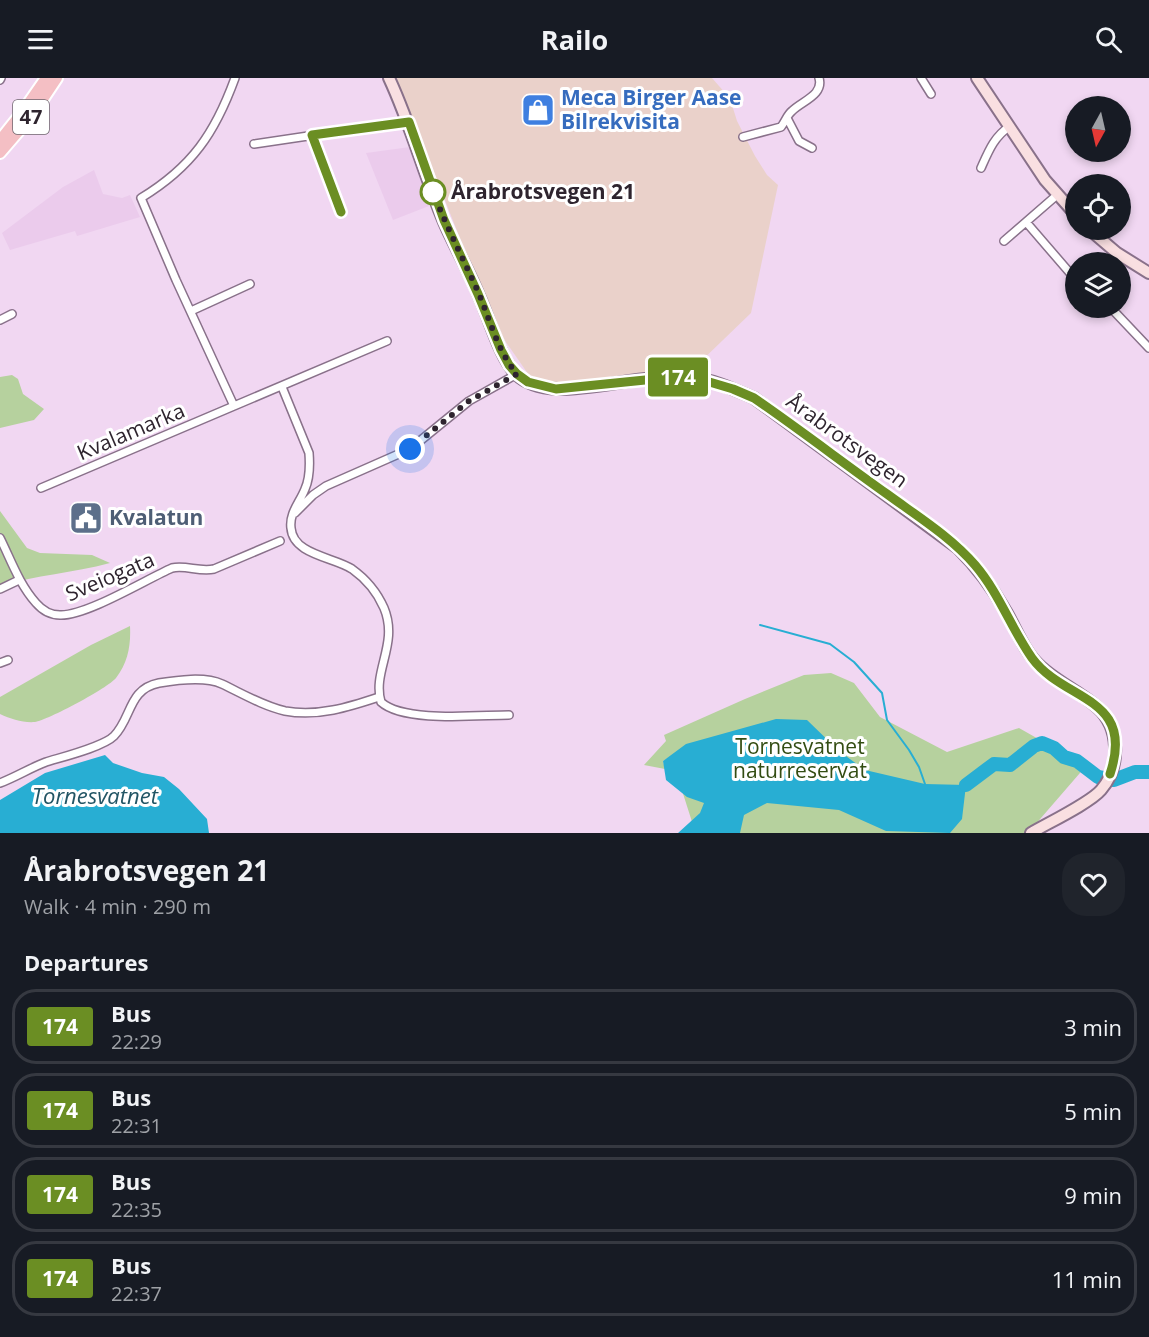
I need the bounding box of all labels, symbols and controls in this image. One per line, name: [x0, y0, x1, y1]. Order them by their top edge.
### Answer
text: Railo: [541, 21, 608, 58]
icon: menu: [24, 23, 57, 56]
icon: search: [1092, 23, 1125, 56]
place label: Meca Birger Aase Bilrekvisita: [561, 83, 741, 135]
shop icon: Meca Birger Aase Bilrekvisita: [520, 92, 556, 128]
north arrow: [1065, 96, 1131, 162]
map controls: [1065, 96, 1131, 318]
road number: 47: [13, 100, 49, 134]
button: locate: [1065, 174, 1131, 240]
place label: Årabrotsvegen 21: [451, 177, 635, 205]
marker: Årabrotsvegen 21: [420, 179, 446, 205]
button: layers: [1065, 252, 1131, 318]
line badge: 174: [644, 358, 712, 396]
text: 174: [660, 363, 696, 391]
street label: Årabrotsvegen: [781, 387, 914, 494]
street label: Kvalamarka: [72, 396, 189, 466]
your location: [395, 434, 425, 464]
public building icon: Kvalatun: [68, 500, 104, 536]
place label: Kvalatun: [109, 503, 203, 531]
street label: Sveiogata: [61, 545, 158, 607]
park label: Tornesvatnet naturreservat: [733, 732, 867, 784]
water label: Tornesvatnet: [32, 780, 159, 810]
text: Årabrotsvegen 21: [24, 851, 269, 889]
button: heart: [1062, 853, 1125, 916]
text: Walk · 4 min · 290 m: [24, 893, 211, 920]
text: Departures: [24, 947, 148, 977]
text: Bus: [111, 998, 151, 1028]
text: 174: [42, 1012, 78, 1040]
text: 3 min: [1064, 1012, 1122, 1042]
text: 22:29: [111, 1028, 162, 1055]
text: Bus: [111, 1082, 151, 1112]
text: 174: [42, 1096, 78, 1124]
text: 5 min: [1064, 1096, 1122, 1126]
text: 22:31: [111, 1112, 162, 1139]
text: Bus: [111, 1166, 151, 1196]
text: 174: [42, 1180, 78, 1208]
text: 9 min: [1064, 1180, 1122, 1210]
text: 22:35: [111, 1196, 162, 1223]
text: Bus: [111, 1250, 151, 1280]
text: 174: [42, 1264, 78, 1292]
text: 11 min: [1052, 1264, 1122, 1294]
text: 22:37: [111, 1280, 162, 1307]

